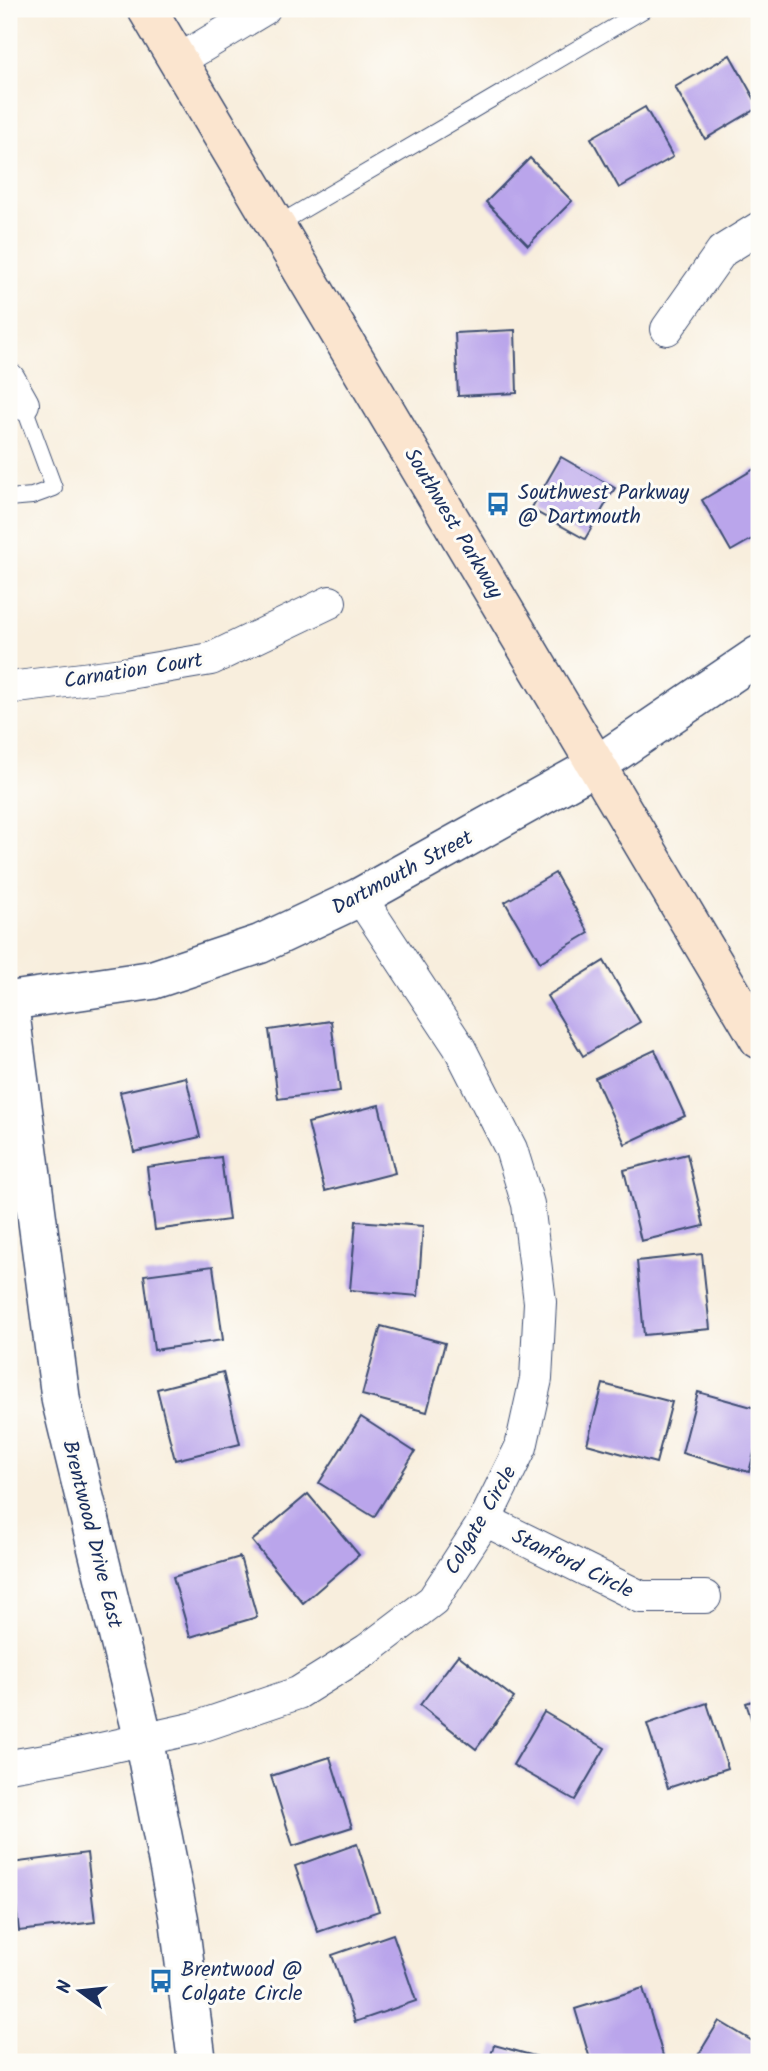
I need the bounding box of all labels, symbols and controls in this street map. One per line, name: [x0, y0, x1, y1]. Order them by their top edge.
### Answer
street label: Southwest Parkway: [395, 442, 511, 606]
place label: Southwest Parkway @ Dartmouth: [518, 477, 689, 534]
bus stop icon: Southwest Parkway @ Dartmouth: [484, 490, 512, 518]
street label: Carnation Court: [62, 644, 206, 699]
street label: Dartmouth Street: [326, 822, 480, 924]
street label: Brentwood Drive East: [52, 1437, 131, 1633]
street label: Colgate Circle: [437, 1459, 526, 1582]
street label: Stanford Circle: [506, 1521, 639, 1608]
place label: Brentwood @ Colgate Circle: [181, 1954, 303, 2011]
north arrow: [46, 1955, 116, 2025]
bus stop icon: Brentwood @ Colgate Circle: [147, 1967, 175, 1995]
text: N: [49, 1977, 82, 1997]

